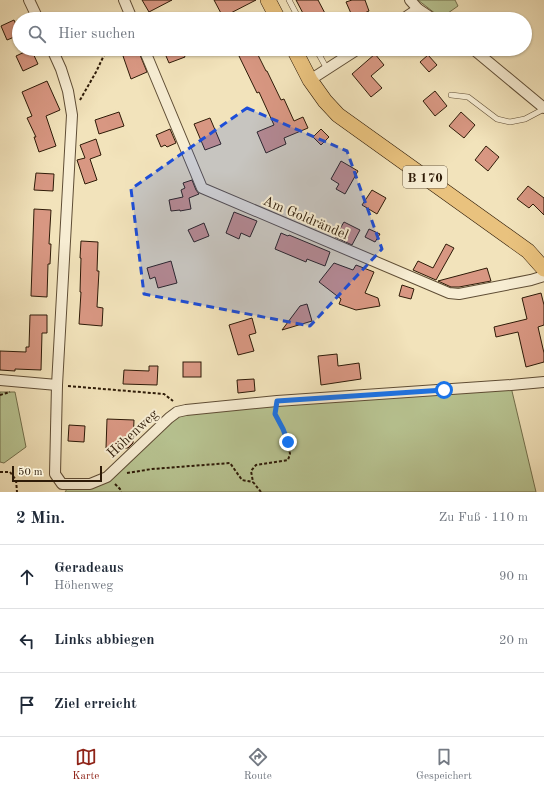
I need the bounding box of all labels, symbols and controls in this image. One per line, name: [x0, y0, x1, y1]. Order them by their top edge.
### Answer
search box: [12, 12, 532, 56]
icon: search: [26, 23, 48, 45]
text: Hier suchen: [58, 27, 135, 42]
road number: B 170: [403, 166, 447, 188]
street label: Am Goldrändel: [261, 194, 351, 242]
route start: [435, 381, 453, 399]
street label: Höhenweg: [105, 407, 161, 461]
route end: [279, 433, 297, 451]
scale bar: [12, 464, 102, 483]
text: 50 m: [18, 467, 43, 478]
text: 2 Min.: [16, 510, 65, 527]
text: Zu Fuß · 110 m: [439, 511, 528, 524]
text: Geradeaus: [54, 561, 123, 576]
icon: ahead: [16, 566, 38, 588]
text: 90 m: [499, 570, 528, 583]
text: Höhenweg: [54, 579, 113, 592]
icon: left: [16, 630, 38, 652]
text: Links abbiegen: [54, 633, 155, 648]
text: 20 m: [499, 634, 528, 647]
icon: arrive: [16, 694, 38, 716]
text: Ziel erreicht: [54, 697, 137, 712]
tab: Karte: [72, 746, 99, 784]
tab: Route: [244, 746, 272, 784]
tab: Gespeichert: [416, 746, 472, 784]

